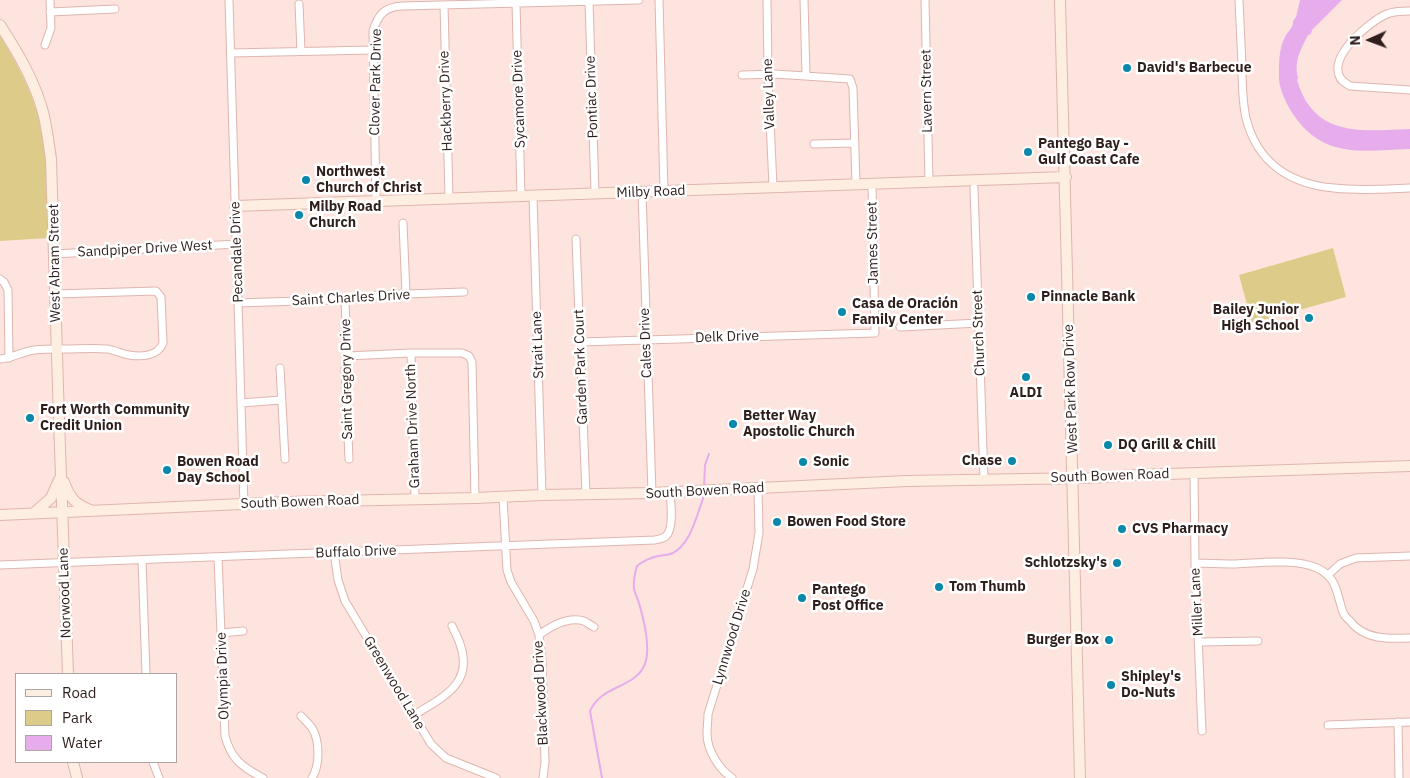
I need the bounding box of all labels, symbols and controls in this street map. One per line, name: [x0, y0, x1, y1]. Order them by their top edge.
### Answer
north arrow: [1345, 15, 1395, 65]
street label: Clover Park Drive: [367, 28, 385, 136]
text: N: [1346, 35, 1364, 46]
street label: Lavern Street: [918, 49, 936, 133]
street label: Hackberry Drive: [436, 50, 456, 152]
street label: Sycamore Drive: [509, 50, 529, 148]
street label: Pontiac Drive: [582, 55, 602, 139]
street label: Valley Lane: [759, 58, 779, 130]
place label: David's Barbecue: [1137, 60, 1252, 76]
marker: David's Barbecue: [1121, 62, 1133, 74]
place label: Pantego Bay - Gulf Coast Cafe: [1038, 136, 1140, 168]
marker: Pantego Bay - Gulf Coast Cafe: [1022, 146, 1034, 158]
place label: Northwest Church of Christ: [316, 164, 422, 196]
marker: Northwest Church of Christ: [300, 174, 312, 186]
street label: Milby Road: [616, 182, 686, 202]
place label: Milby Road Church: [309, 199, 381, 232]
street label: Pecandale Drive: [227, 201, 247, 303]
street label: James Street: [864, 201, 882, 285]
street label: West Abram Street: [46, 204, 64, 322]
marker: Milby Road Church: [293, 209, 305, 221]
street label: Sandpiper Drive West: [77, 237, 213, 261]
street label: Saint Charles Drive: [291, 287, 411, 309]
place label: Pinnacle Bank: [1041, 289, 1135, 305]
street label: Church Street: [969, 290, 989, 376]
marker: Pinnacle Bank: [1025, 291, 1037, 303]
place label: Casa de Oración Family Center: [852, 296, 958, 328]
place label: Bailey Junior High School: [1213, 302, 1299, 334]
marker: Casa de Oración Family Center: [836, 306, 848, 318]
street label: Cales Drive: [636, 308, 656, 378]
street label: Garden Park Court: [571, 309, 591, 425]
street label: Strait Lane: [528, 311, 548, 379]
marker: Bailey Junior High School: [1303, 312, 1315, 324]
street label: Saint Gregory Drive: [338, 318, 356, 440]
street label: West Park Row Drive: [1060, 324, 1082, 454]
street label: Delk Drive: [695, 327, 759, 347]
street label: Graham Drive North: [402, 363, 424, 489]
marker: ALDI: [1020, 371, 1032, 383]
place label: ALDI: [1010, 385, 1042, 401]
place label: Fort Worth Community Credit Union: [40, 402, 189, 434]
place label: Better Way Apostolic Church: [743, 408, 855, 441]
marker: Fort Worth Community Credit Union: [24, 412, 36, 424]
marker: Better Way Apostolic Church: [727, 418, 739, 430]
place label: DQ Grill & Chill: [1118, 437, 1216, 453]
marker: DQ Grill & Chill: [1102, 439, 1114, 451]
place label: Chase: [962, 453, 1002, 469]
place label: Bowen Road Day School: [177, 454, 259, 487]
place label: Sonic: [813, 454, 849, 470]
marker: Chase: [1006, 455, 1018, 467]
marker: Sonic: [797, 456, 809, 468]
marker: Bowen Road Day School: [161, 464, 173, 476]
street label: South Bowen Road: [1050, 466, 1170, 486]
street label: South Bowen Road: [645, 480, 765, 502]
street label: South Bowen Road: [240, 492, 360, 512]
place label: Bowen Food Store: [787, 514, 906, 530]
marker: Bowen Food Store: [771, 516, 783, 528]
place label: CVS Pharmacy: [1132, 521, 1228, 537]
marker: CVS Pharmacy: [1116, 523, 1128, 535]
street label: Buffalo Drive: [315, 542, 397, 562]
street label: Norwood Lane: [55, 547, 75, 639]
place label: Schlotzsky's: [1024, 555, 1107, 571]
marker: Schlotzsky's: [1111, 557, 1123, 569]
street label: Miller Lane: [1187, 567, 1207, 637]
place label: Tom Thumb: [949, 579, 1026, 595]
marker: Tom Thumb: [933, 581, 945, 593]
place label: Pantego Post Office: [812, 582, 884, 614]
street label: Lynnwood Drive: [709, 587, 755, 687]
marker: Pantego Post Office: [796, 592, 808, 604]
street label: Olympia Drive: [213, 632, 233, 720]
place label: Burger Box: [1027, 632, 1099, 648]
street label: Greenwood Lane: [360, 633, 428, 733]
marker: Burger Box: [1103, 634, 1115, 646]
street label: Blackwood Drive: [530, 640, 552, 746]
place label: Shipley's Do-Nuts: [1121, 669, 1181, 702]
legend: [15, 673, 178, 763]
marker: Shipley's Do-Nuts: [1105, 679, 1117, 691]
text: Road: [62, 683, 97, 702]
text: Park: [62, 708, 92, 727]
text: Water: [62, 733, 102, 752]

